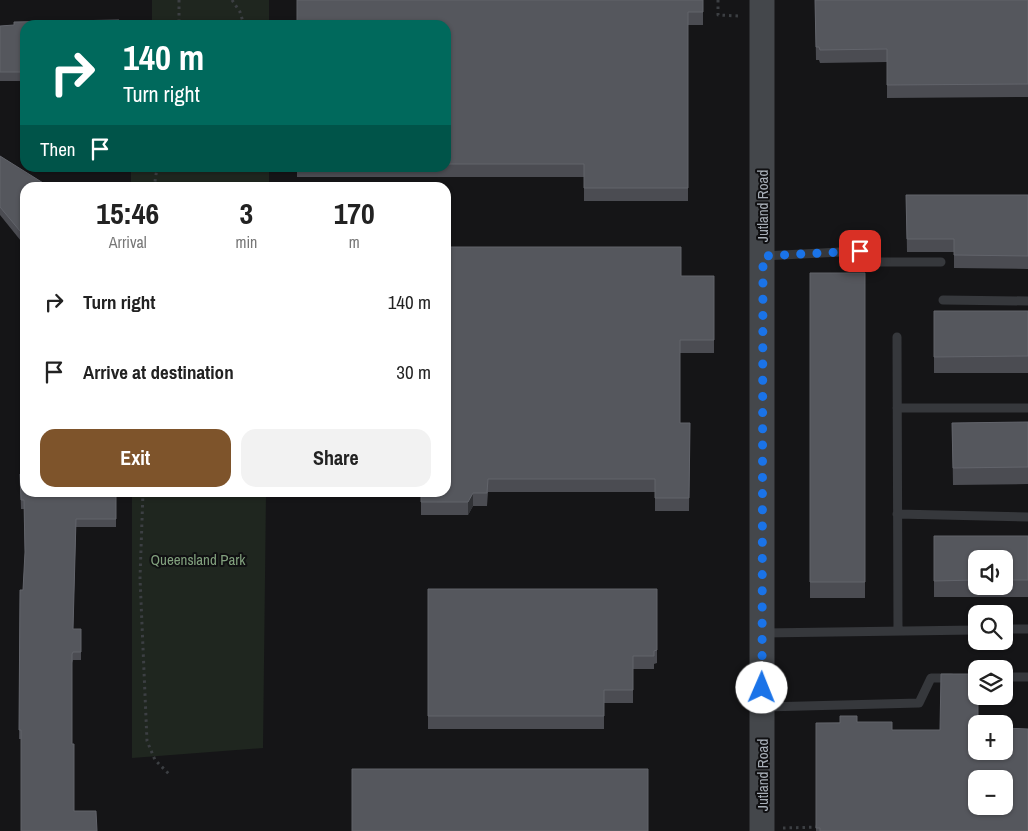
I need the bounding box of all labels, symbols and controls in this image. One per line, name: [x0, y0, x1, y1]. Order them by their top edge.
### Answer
text: 140 m: [123, 34, 204, 81]
icon: right: [40, 40, 105, 105]
text: Turn right: [123, 79, 200, 109]
icon: arrive: [86, 135, 114, 163]
text: Then: [40, 136, 76, 162]
street label: Jutland Road: [752, 170, 773, 242]
text: 15:46: [96, 193, 159, 233]
text: 3: [240, 193, 253, 233]
text: 170: [334, 193, 375, 233]
pin: [839, 230, 881, 272]
text: Arrival: [109, 231, 147, 253]
text: min: [235, 231, 257, 253]
text: m: [349, 231, 360, 253]
icon: arrive: [846, 237, 874, 265]
icon: right: [40, 288, 68, 316]
text: Turn right: [83, 289, 155, 315]
text: 140 m: [388, 289, 431, 315]
icon: arrive: [40, 358, 68, 386]
text: Arrive at destination: [83, 359, 234, 385]
text: 30 m: [396, 359, 431, 385]
button: Exit: [40, 429, 231, 487]
button: Share: [241, 429, 431, 487]
park label: Queensland Park: [150, 549, 246, 570]
map controls: [968, 550, 1013, 815]
button: sound: [968, 550, 1013, 595]
button: search: [968, 605, 1013, 650]
button: layers: [968, 660, 1013, 705]
position arrow: [735, 661, 787, 713]
button: +: [968, 715, 1013, 760]
street label: Jutland Road: [752, 739, 773, 811]
button: −: [968, 770, 1013, 815]

